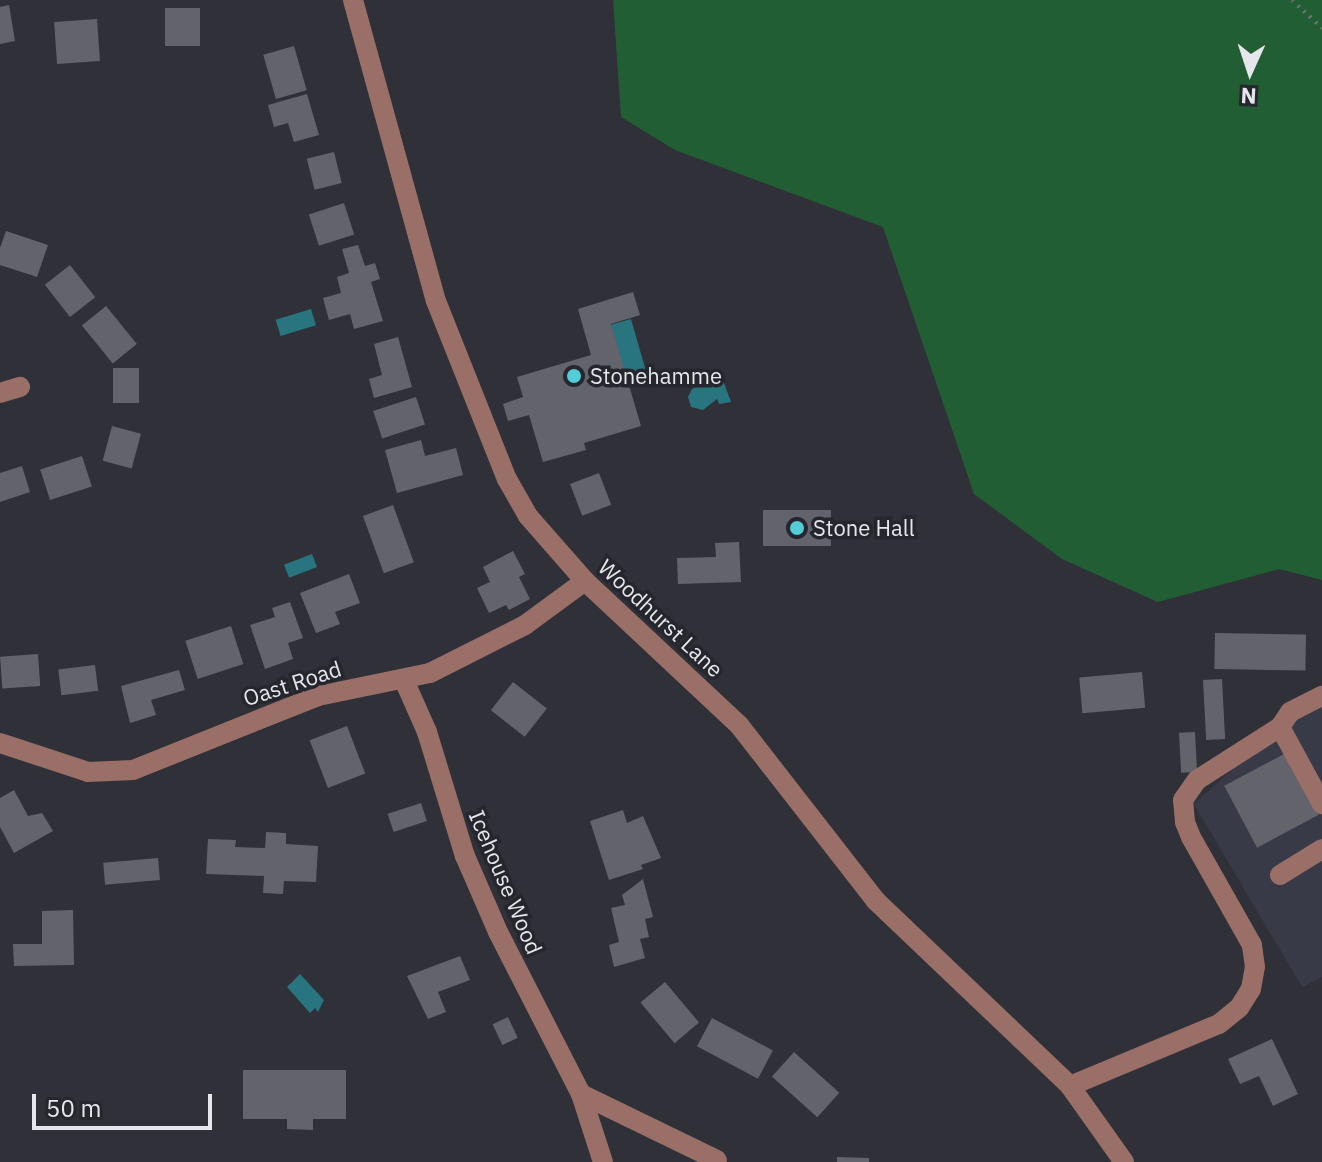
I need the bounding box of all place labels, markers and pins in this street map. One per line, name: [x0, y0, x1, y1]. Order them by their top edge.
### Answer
place label: Stonehamme: [590, 363, 722, 389]
marker: Stonehamme: [565, 367, 583, 385]
place label: Stone Hall: [813, 515, 915, 541]
marker: Stone Hall: [788, 519, 806, 537]

